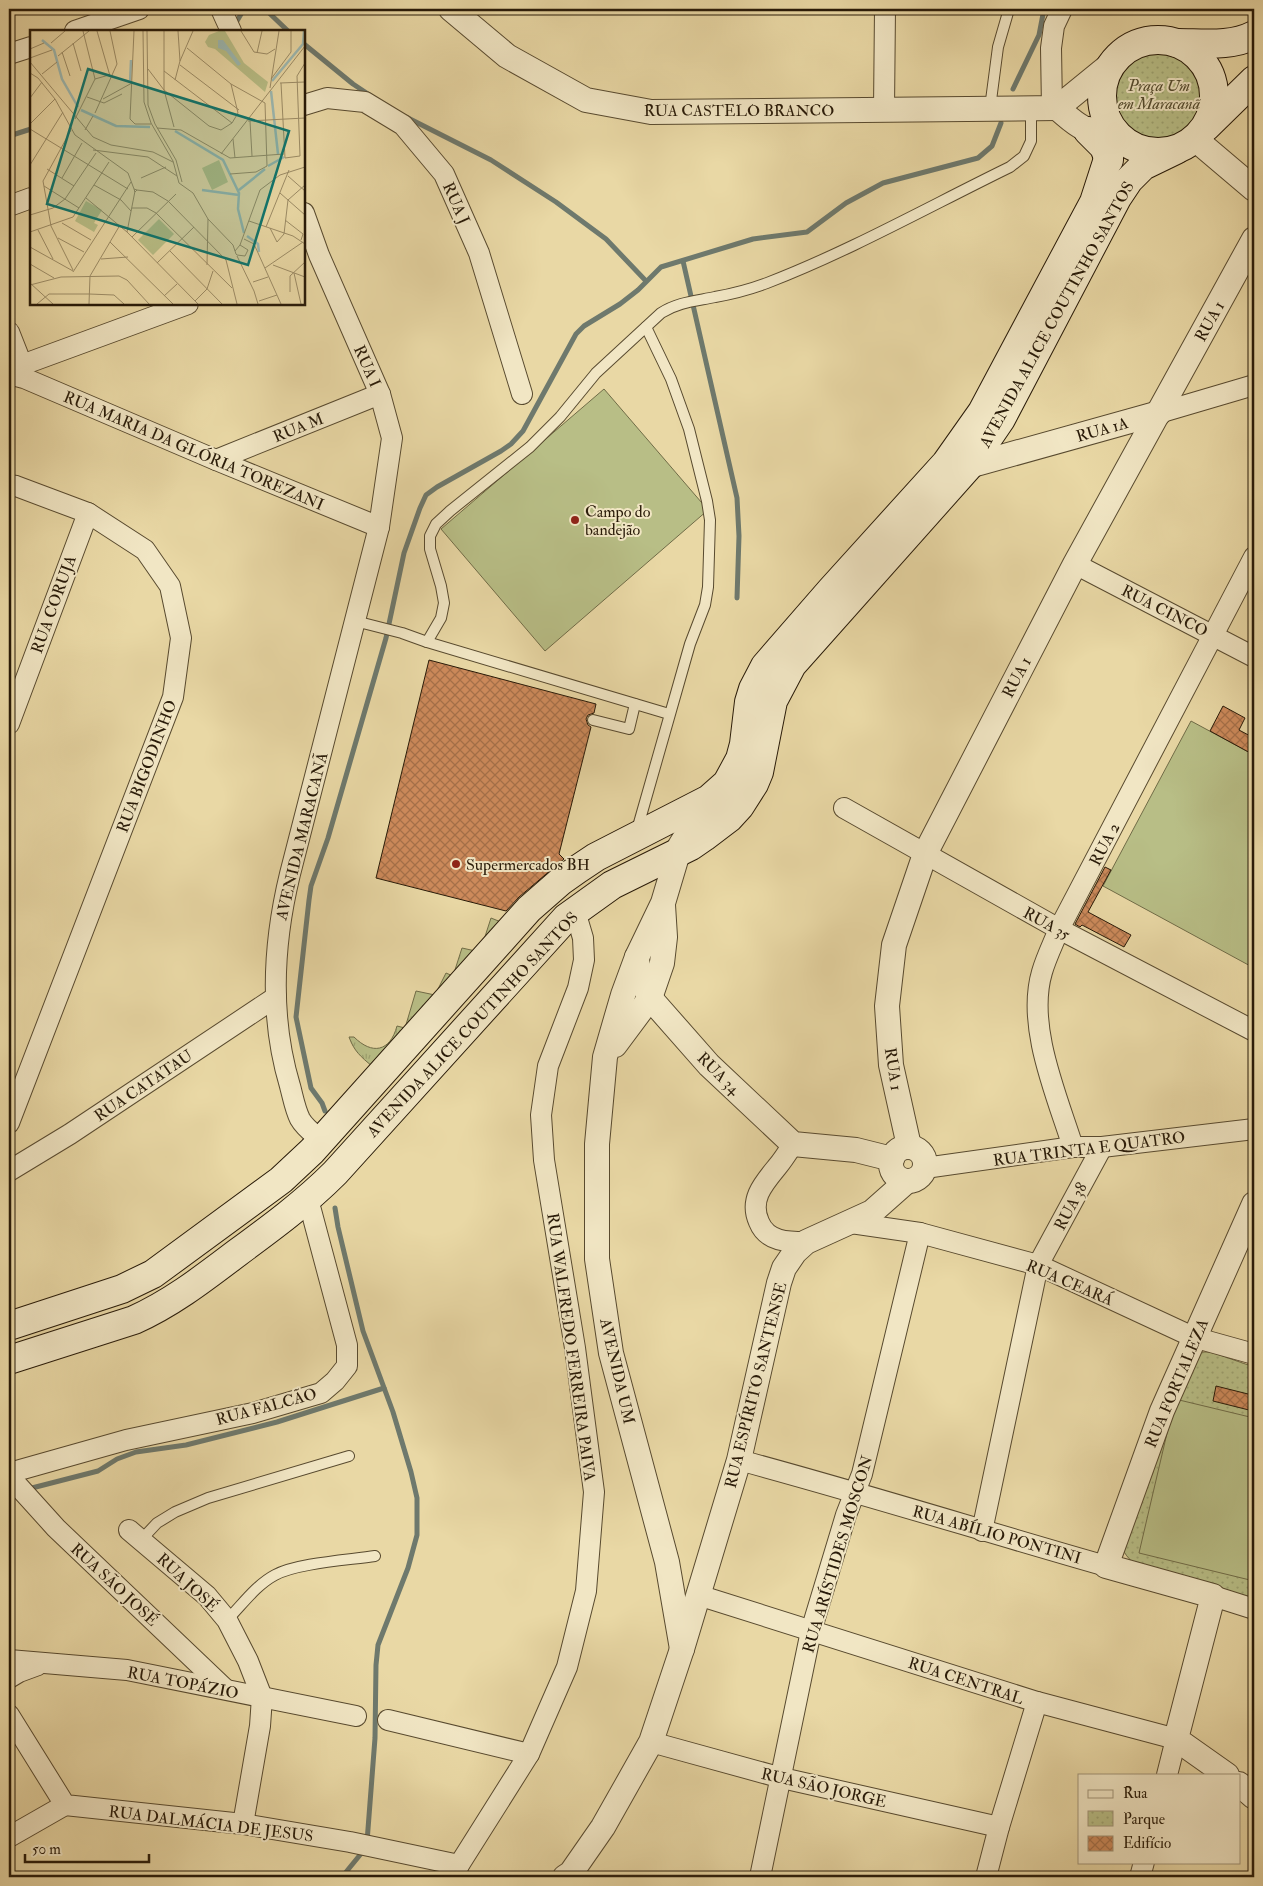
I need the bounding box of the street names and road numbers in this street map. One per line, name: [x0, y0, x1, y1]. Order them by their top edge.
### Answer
street label: RUA CASTELO BRANCO: [644, 101, 834, 121]
street label: AVENIDA ALICE COUTINHO SANTOS: [975, 178, 1139, 452]
street label: RUA J: [437, 179, 474, 228]
street label: RUA 1: [1191, 298, 1229, 345]
street label: RUA I: [349, 342, 385, 391]
street label: RUA MARIA DA GLÓRIA TOREZANI: [60, 386, 327, 515]
street label: RUA M: [270, 409, 327, 447]
street label: RUA 1A: [1074, 413, 1131, 447]
street label: RUA CORUJA: [27, 552, 82, 657]
street label: RUA CINCO: [1118, 581, 1211, 641]
street label: RUA 1: [998, 654, 1036, 701]
street label: RUA BIGODINHO: [112, 697, 181, 835]
street label: AVENIDA MARACANÃ: [271, 750, 333, 923]
street label: RUA 2: [1085, 820, 1124, 869]
street label: RUA 35: [1020, 903, 1074, 945]
street label: AVENIDA ALICE COUTINHO SANTOS: [362, 908, 583, 1142]
street label: RUA CATATAU: [91, 1045, 197, 1126]
street label: RUA 1: [880, 1046, 906, 1092]
street label: RUA 34: [693, 1048, 745, 1100]
street label: RUA TRINTA E QUATRO: [992, 1127, 1186, 1171]
street label: RUA 38: [1050, 1179, 1092, 1234]
street label: RUA WALFREDO FERREIRA PAIVA: [542, 1212, 600, 1483]
street label: RUA CEARÁ: [1023, 1255, 1116, 1310]
street label: RUA ESPÍRITO SANTENSE: [721, 1280, 791, 1490]
street label: AVENIDA UM: [595, 1315, 639, 1426]
street label: RUA FORTALEZA: [1141, 1316, 1213, 1451]
street label: RUA FALCÃO: [214, 1384, 319, 1430]
street label: RUA ARÍSTIDES MOSCON: [798, 1452, 878, 1655]
street label: RUA ABÍLIO PONTINI: [910, 1501, 1083, 1569]
street label: RUA SÃO JOSÉ: [66, 1538, 163, 1631]
street label: RUA JOSÉ: [152, 1548, 223, 1617]
street label: RUA CENTRAL: [905, 1653, 1026, 1709]
street label: RUA TOPÁZIO: [126, 1661, 240, 1704]
street label: RUA SÃO JORGE: [759, 1764, 888, 1813]
street label: RUA DALMÁCIA DE JESUS: [107, 1801, 315, 1847]

